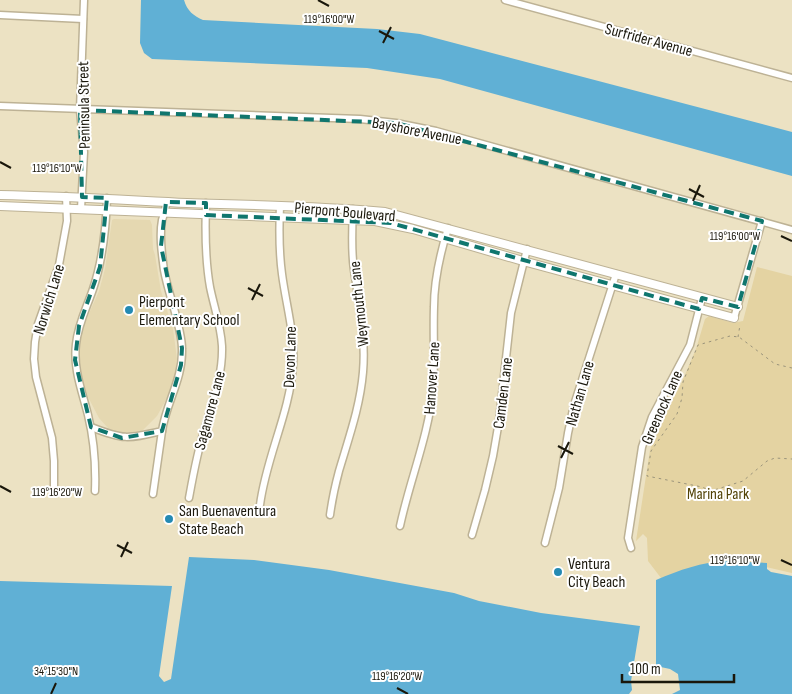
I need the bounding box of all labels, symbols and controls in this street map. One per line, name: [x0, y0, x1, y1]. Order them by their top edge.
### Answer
text: 119°16'00"W: [304, 12, 355, 27]
street label: Surfrider Avenue: [603, 20, 694, 61]
street label: Peninsula Street: [74, 61, 95, 149]
street label: Bayshore Avenue: [370, 113, 463, 149]
text: 119°16'10"W: [32, 161, 82, 176]
street label: Pierpont Boulevard: [294, 199, 396, 226]
text: 119°16'00"W: [710, 229, 761, 244]
street label: Weymouth Lane: [346, 260, 373, 348]
street label: Norwich Lane: [30, 262, 69, 337]
place label: Pierpont Elementary School: [139, 293, 239, 330]
marker: Pierpont Elementary School: [123, 304, 135, 316]
street label: Devon Lane: [280, 326, 301, 388]
street label: Hanover Lane: [420, 341, 445, 415]
street label: Camden Lane: [490, 356, 517, 430]
street label: Nathan Lane: [562, 359, 599, 428]
street label: Greenock Lane: [638, 368, 687, 448]
street label: Sagamore Lane: [191, 369, 230, 452]
text: 119°16'20"W: [32, 485, 82, 500]
park label: Marina Park: [687, 485, 749, 504]
place label: San Buenaventura State Beach: [179, 502, 276, 539]
marker: San Buenaventura State Beach: [163, 513, 175, 525]
text: 119°16'10"W: [710, 553, 760, 568]
place label: Ventura City Beach: [568, 555, 625, 592]
marker: Ventura City Beach: [552, 566, 564, 578]
scale bar: [622, 652, 734, 684]
text: 100 m: [630, 660, 661, 679]
text: 34°15'30"N: [34, 664, 78, 679]
text: 119°16'20"W: [372, 669, 422, 684]

